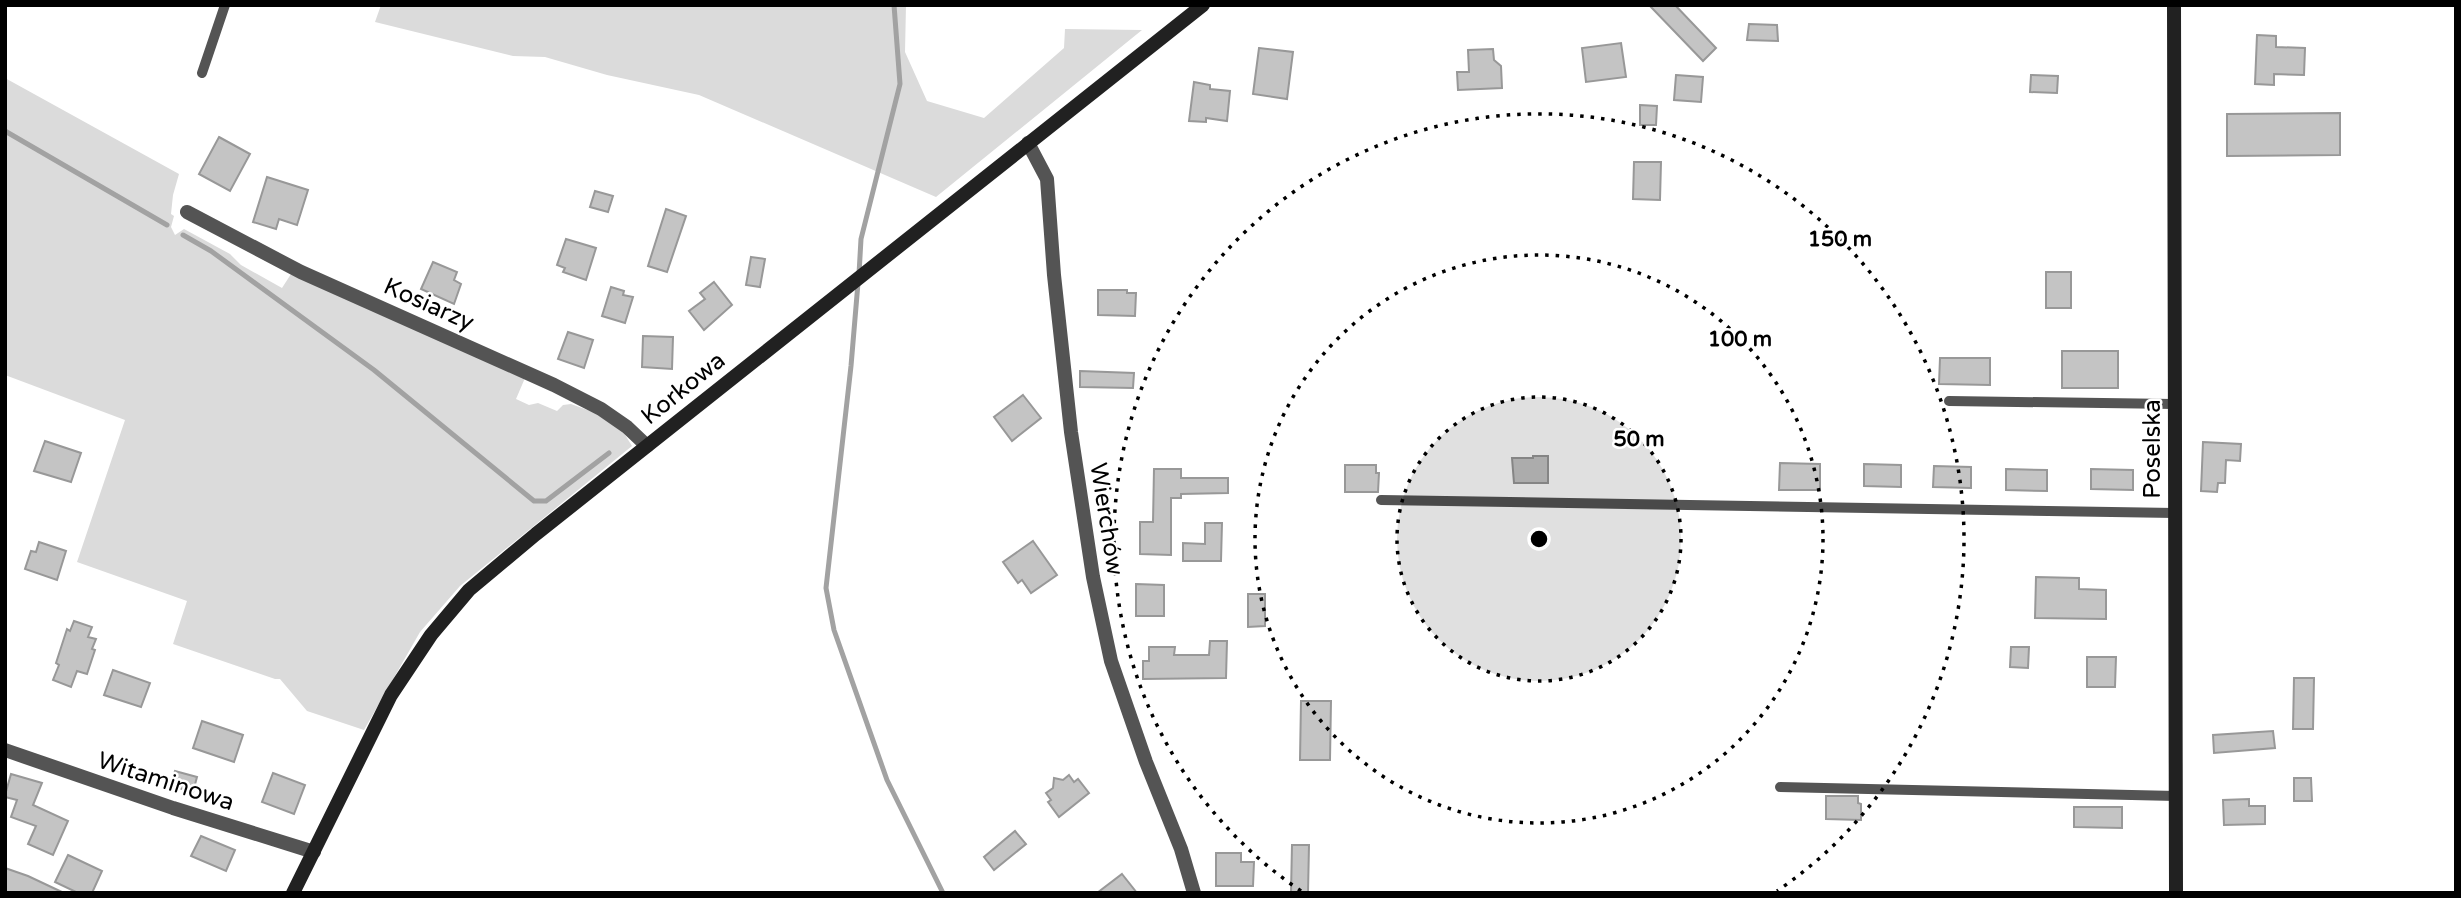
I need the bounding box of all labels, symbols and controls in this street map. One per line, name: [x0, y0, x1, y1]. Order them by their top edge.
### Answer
text: 150 m: [1808, 227, 1872, 252]
street label: Kosiarzy: [379, 272, 478, 337]
text: 100 m: [1708, 327, 1772, 352]
street label: Korkowa: [636, 346, 731, 431]
street label: Poselska: [2138, 399, 2167, 499]
text: 50 m: [1613, 427, 1665, 452]
street label: Wierchów: [1083, 461, 1130, 577]
centre of rings: [1527, 527, 1551, 551]
street label: Witaminowa: [94, 746, 238, 817]

